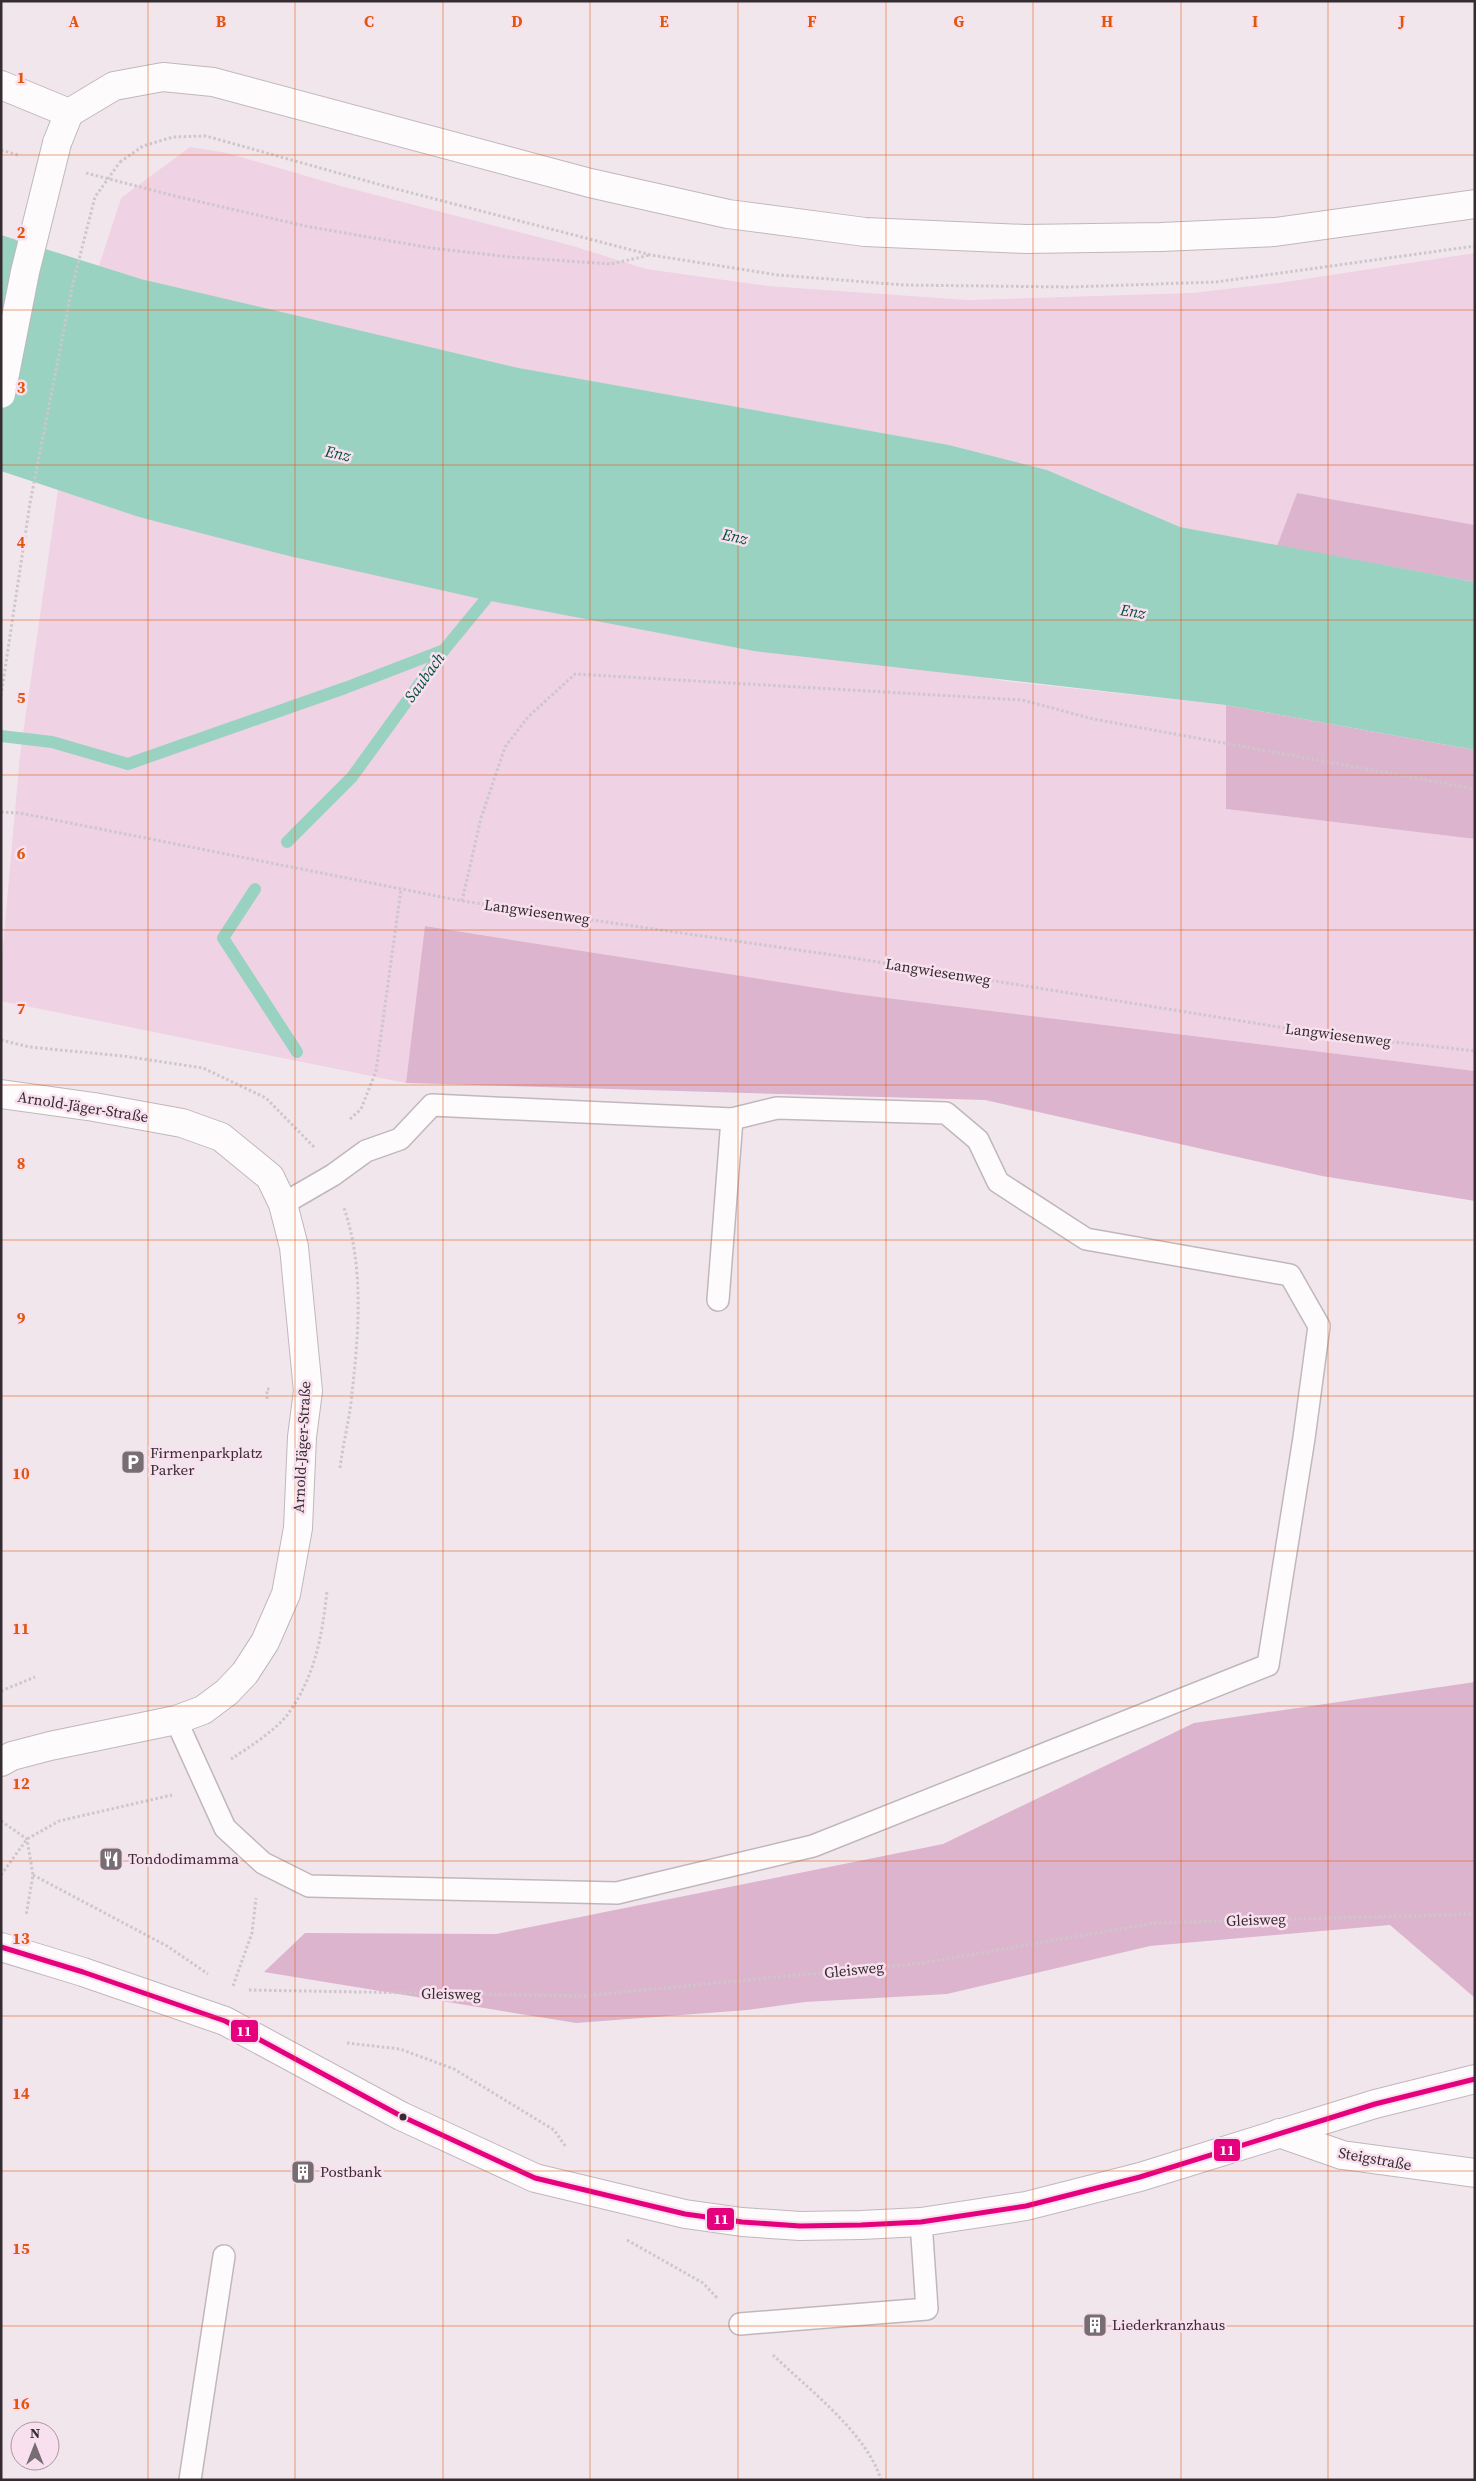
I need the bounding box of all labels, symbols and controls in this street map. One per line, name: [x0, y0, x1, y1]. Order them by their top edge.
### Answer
text: A: [69, 10, 80, 32]
text: B: [216, 10, 227, 32]
text: C: [364, 10, 374, 32]
text: D: [511, 10, 523, 32]
text: E: [659, 10, 669, 32]
text: F: [807, 10, 817, 32]
text: G: [954, 10, 965, 32]
text: H: [1101, 10, 1113, 32]
text: I: [1252, 10, 1258, 32]
text: J: [1398, 10, 1405, 32]
text: 1: [17, 66, 25, 88]
text: 2: [17, 221, 26, 243]
text: 3: [17, 376, 26, 398]
water label: Enz: [322, 439, 353, 467]
water label: Enz: [719, 522, 750, 550]
text: 4: [17, 531, 26, 553]
water label: Enz: [1118, 598, 1148, 624]
water label: Saubach: [399, 648, 450, 706]
text: 5: [17, 686, 26, 708]
text: 6: [17, 842, 26, 864]
street label: Langwiesenweg: [483, 894, 591, 929]
street label: Langwiesenweg: [884, 953, 992, 990]
text: 7: [17, 997, 26, 1019]
street label: Langwiesenweg: [1284, 1018, 1392, 1051]
street label: Arnold-Jäger-Straße: [16, 1086, 150, 1127]
text: 8: [17, 1152, 25, 1174]
text: 9: [17, 1307, 26, 1329]
street label: Arnold-Jäger-Straße: [288, 1380, 315, 1514]
place label: Firmenparkplatz Parker: [150, 1442, 262, 1480]
parking icon: Firmenparkplatz Parker: [120, 1449, 146, 1475]
text: 10: [12, 1462, 30, 1484]
text: 11: [12, 1617, 30, 1639]
text: 12: [12, 1772, 30, 1794]
restaurant icon: Tondodimamma: [98, 1846, 124, 1872]
place label: Tondodimamma: [128, 1848, 239, 1869]
street label: Gleisweg: [1226, 1908, 1287, 1931]
text: 13: [12, 1927, 30, 1949]
street label: Gleisweg: [823, 1956, 885, 1983]
street label: Gleisweg: [421, 1982, 481, 2005]
line badge: 11: [230, 2019, 259, 2043]
text: 11: [236, 2021, 252, 2041]
text: 14: [12, 2082, 30, 2104]
unlabelled marker: [398, 2112, 408, 2122]
line badge: 11: [1213, 2138, 1241, 2162]
text: 11: [1219, 2140, 1235, 2160]
street label: Steigstraße: [1337, 2142, 1414, 2175]
building icon: Postbank: [290, 2159, 316, 2185]
place label: Postbank: [320, 2161, 382, 2182]
line badge: 11: [706, 2207, 735, 2231]
text: 11: [713, 2209, 729, 2229]
text: 15: [12, 2237, 30, 2259]
building icon: Liederkranzhaus: [1082, 2312, 1108, 2338]
place label: Liederkranzhaus: [1112, 2314, 1225, 2335]
text: 16: [12, 2392, 30, 2414]
north arrow: [10, 2421, 60, 2471]
text: N: [30, 2423, 40, 2443]

